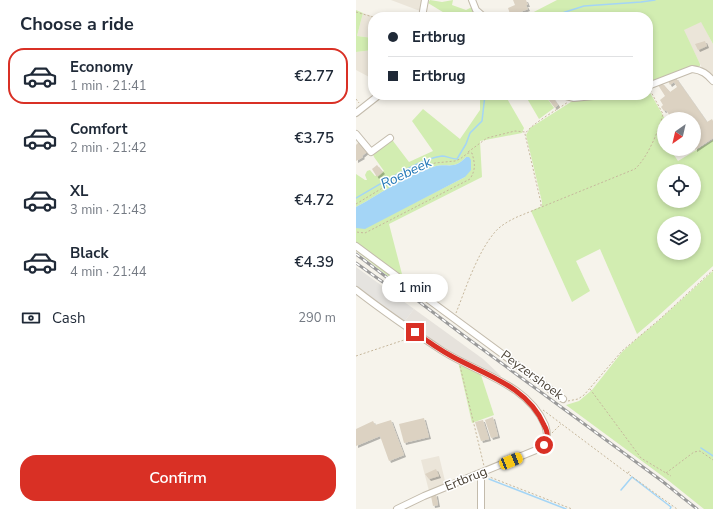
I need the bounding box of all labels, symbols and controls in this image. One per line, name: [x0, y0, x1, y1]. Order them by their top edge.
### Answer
text: Choose a ride: [20, 12, 134, 36]
text: Ertbrug: [412, 27, 466, 47]
text: Economy: [70, 57, 133, 77]
icon: car: [22, 58, 58, 94]
text: €2.77: [294, 66, 334, 86]
text: Ertbrug: [412, 66, 466, 86]
text: 1 min · 21:41: [70, 77, 146, 95]
north arrow: [657, 112, 701, 156]
map controls: [657, 112, 701, 260]
text: Comfort: [70, 119, 127, 139]
icon: car: [22, 120, 58, 156]
text: €3.75: [294, 128, 334, 148]
text: 2 min · 21:42: [70, 139, 146, 157]
water label: Roebeek: [377, 152, 436, 193]
button: locate: [657, 164, 701, 208]
text: XL: [70, 181, 89, 201]
icon: car: [22, 182, 58, 218]
text: €4.72: [294, 190, 334, 210]
text: 3 min · 21:43: [70, 201, 146, 219]
button: layers: [657, 216, 701, 260]
text: Black: [70, 243, 108, 263]
icon: car: [22, 244, 58, 280]
text: €4.39: [294, 252, 334, 272]
text: 4 min · 21:44: [70, 263, 146, 281]
callout: 1 min: [382, 274, 448, 302]
text: 1 min: [398, 279, 432, 297]
icon: cash: [20, 307, 42, 329]
text: Cash: [52, 308, 86, 328]
text: 290 m: [298, 309, 336, 327]
route end: [406, 323, 424, 341]
street label: Peyzershoek: [497, 346, 567, 404]
route start: [535, 436, 553, 454]
car: [498, 451, 524, 471]
button: Confirm: [20, 455, 336, 501]
street label: Ertbrug: [442, 462, 490, 496]

